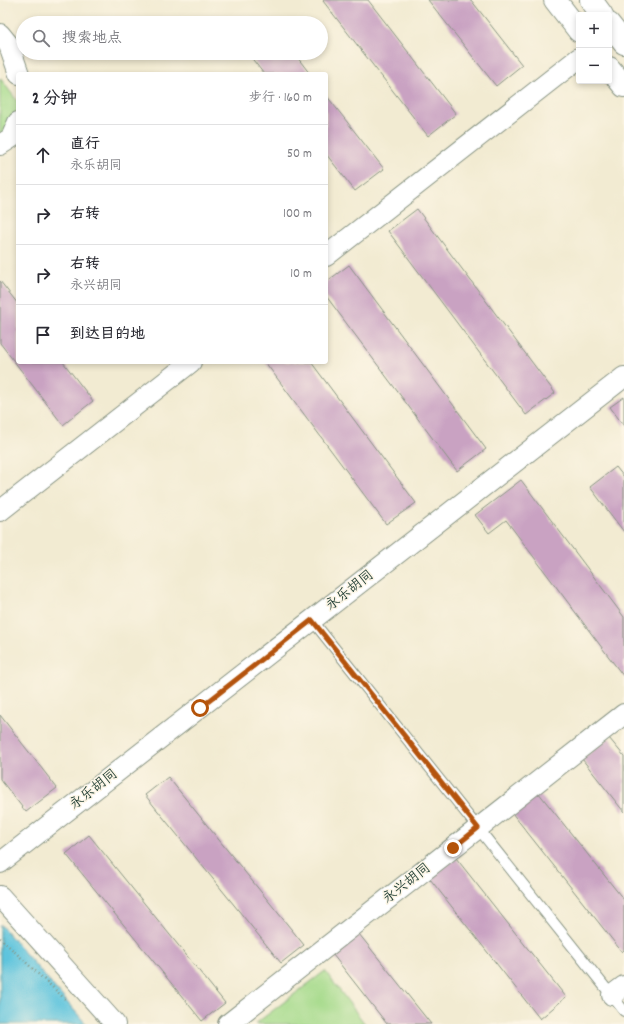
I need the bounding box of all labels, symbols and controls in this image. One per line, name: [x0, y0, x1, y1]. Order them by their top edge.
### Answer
map controls: [576, 12, 612, 84]
button: +: [576, 12, 612, 48]
search box: [16, 16, 328, 60]
icon: search: [30, 27, 52, 49]
text: 搜索地点: [62, 28, 122, 50]
button: −: [576, 48, 612, 84]
text: 2 分钟: [32, 88, 77, 112]
text: 步行 · 160 m: [249, 89, 312, 108]
text: 直行: [70, 134, 100, 156]
icon: ahead: [32, 144, 54, 166]
text: 50 m: [287, 145, 312, 164]
text: 永乐胡同: [70, 157, 122, 176]
icon: right: [32, 204, 54, 226]
text: 右转: [70, 204, 100, 226]
text: 100 m: [283, 205, 312, 224]
text: 右转: [70, 254, 100, 276]
icon: right: [32, 264, 54, 286]
text: 10 m: [290, 265, 312, 284]
text: 永兴胡同: [70, 277, 122, 296]
icon: arrive: [32, 324, 54, 346]
text: 到达目的地: [70, 324, 145, 346]
street label: 永乐胡同: [322, 566, 378, 616]
route start: [191, 699, 209, 717]
street label: 永乐胡同: [66, 765, 122, 815]
route end: [444, 839, 462, 857]
street label: 永兴胡同: [379, 859, 435, 909]

